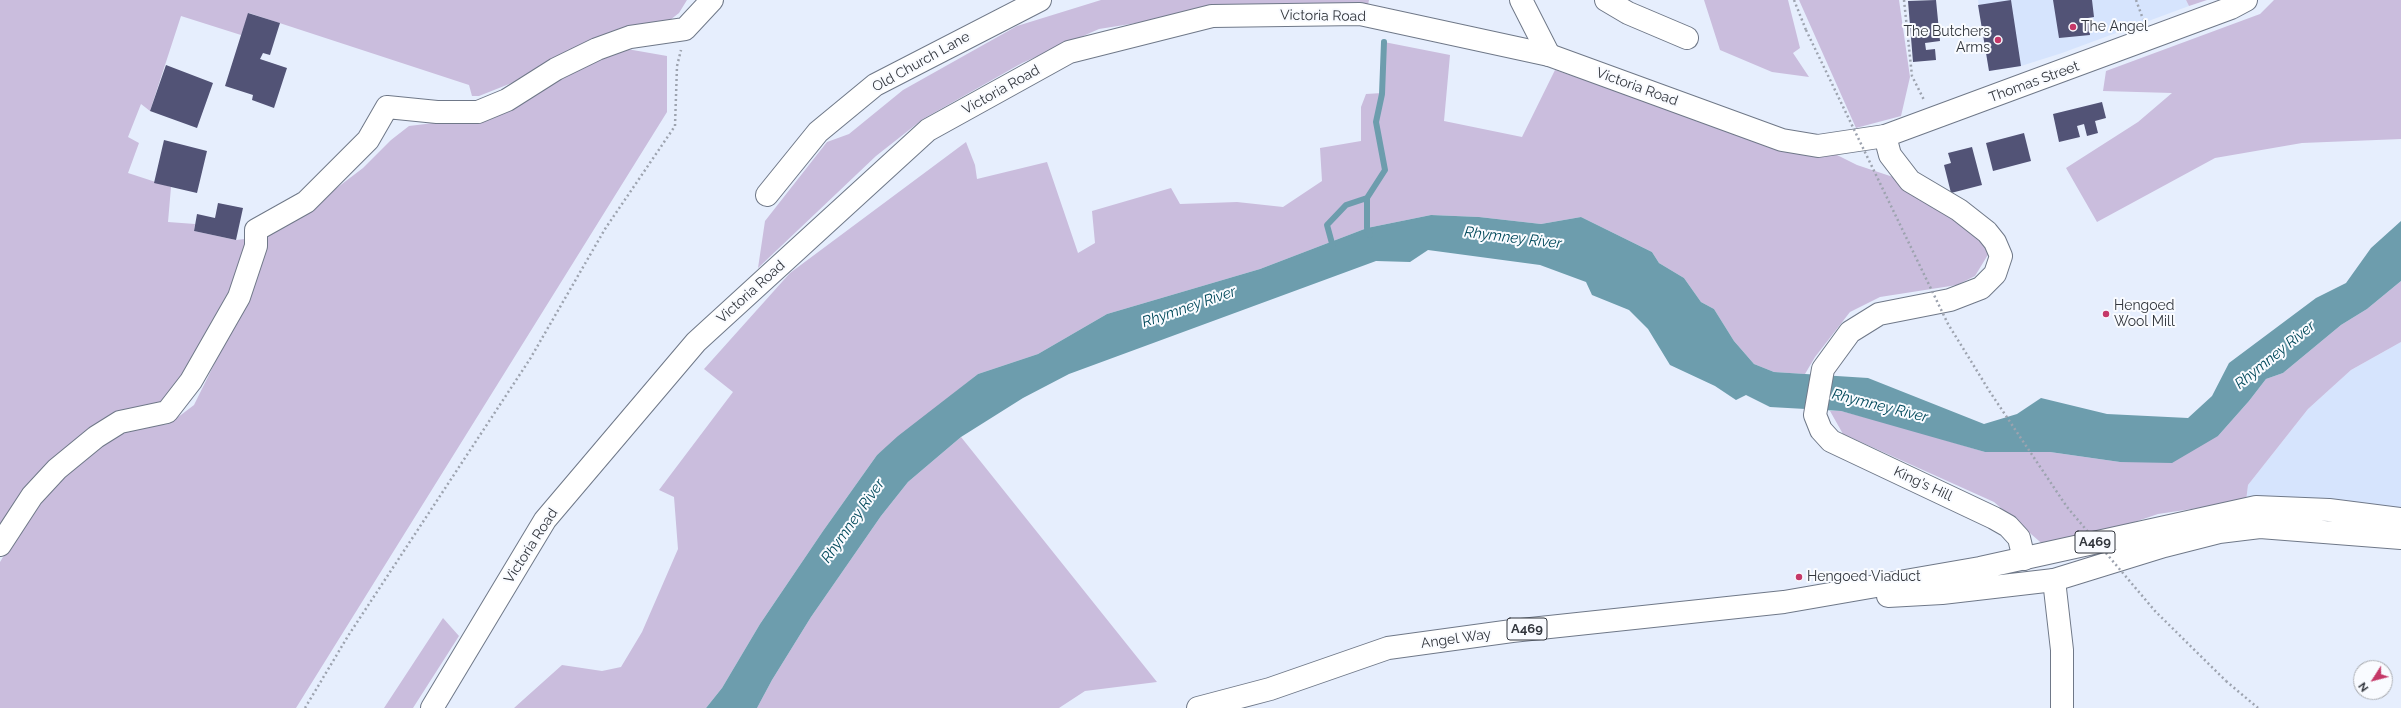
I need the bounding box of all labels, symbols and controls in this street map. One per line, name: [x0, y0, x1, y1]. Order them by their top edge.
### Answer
street label: Victoria Road: [1280, 7, 1366, 25]
place label: The Angel: [2081, 19, 2148, 35]
marker: The Angel: [2068, 22, 2078, 32]
place label: The Butchers Arms: [1904, 24, 1990, 56]
street label: Old Church Lane: [869, 28, 973, 96]
marker: The Butchers Arms: [1993, 35, 2003, 45]
street label: Thomas Street: [1987, 58, 2081, 106]
street label: Victoria Road: [959, 62, 1043, 118]
street label: Victoria Road: [1594, 64, 1680, 110]
water label: Rhymney River: [1463, 223, 1563, 253]
street label: Victoria Road: [713, 257, 789, 327]
water label: Rhymney River: [1140, 283, 1238, 331]
place label: Hengoed Wool Mill: [2114, 298, 2175, 330]
marker: Hengoed Wool Mill: [2101, 309, 2111, 319]
water label: Rhymney River: [2231, 317, 2319, 393]
water label: Rhymney River: [1830, 385, 1930, 427]
street label: King's Hill: [1891, 463, 1955, 505]
water label: Rhymney River: [817, 476, 889, 566]
street label: Victoria Road: [501, 505, 561, 587]
road number: A469: [2075, 531, 2115, 553]
place label: Hengoed Viaduct: [1807, 569, 1921, 585]
marker: Hengoed Viaduct: [1794, 572, 1804, 582]
road number: A469: [1507, 618, 1547, 640]
street label: Angel Way: [1420, 626, 1492, 652]
north arrow: [2353, 660, 2393, 700]
text: N: [2356, 680, 2371, 694]

